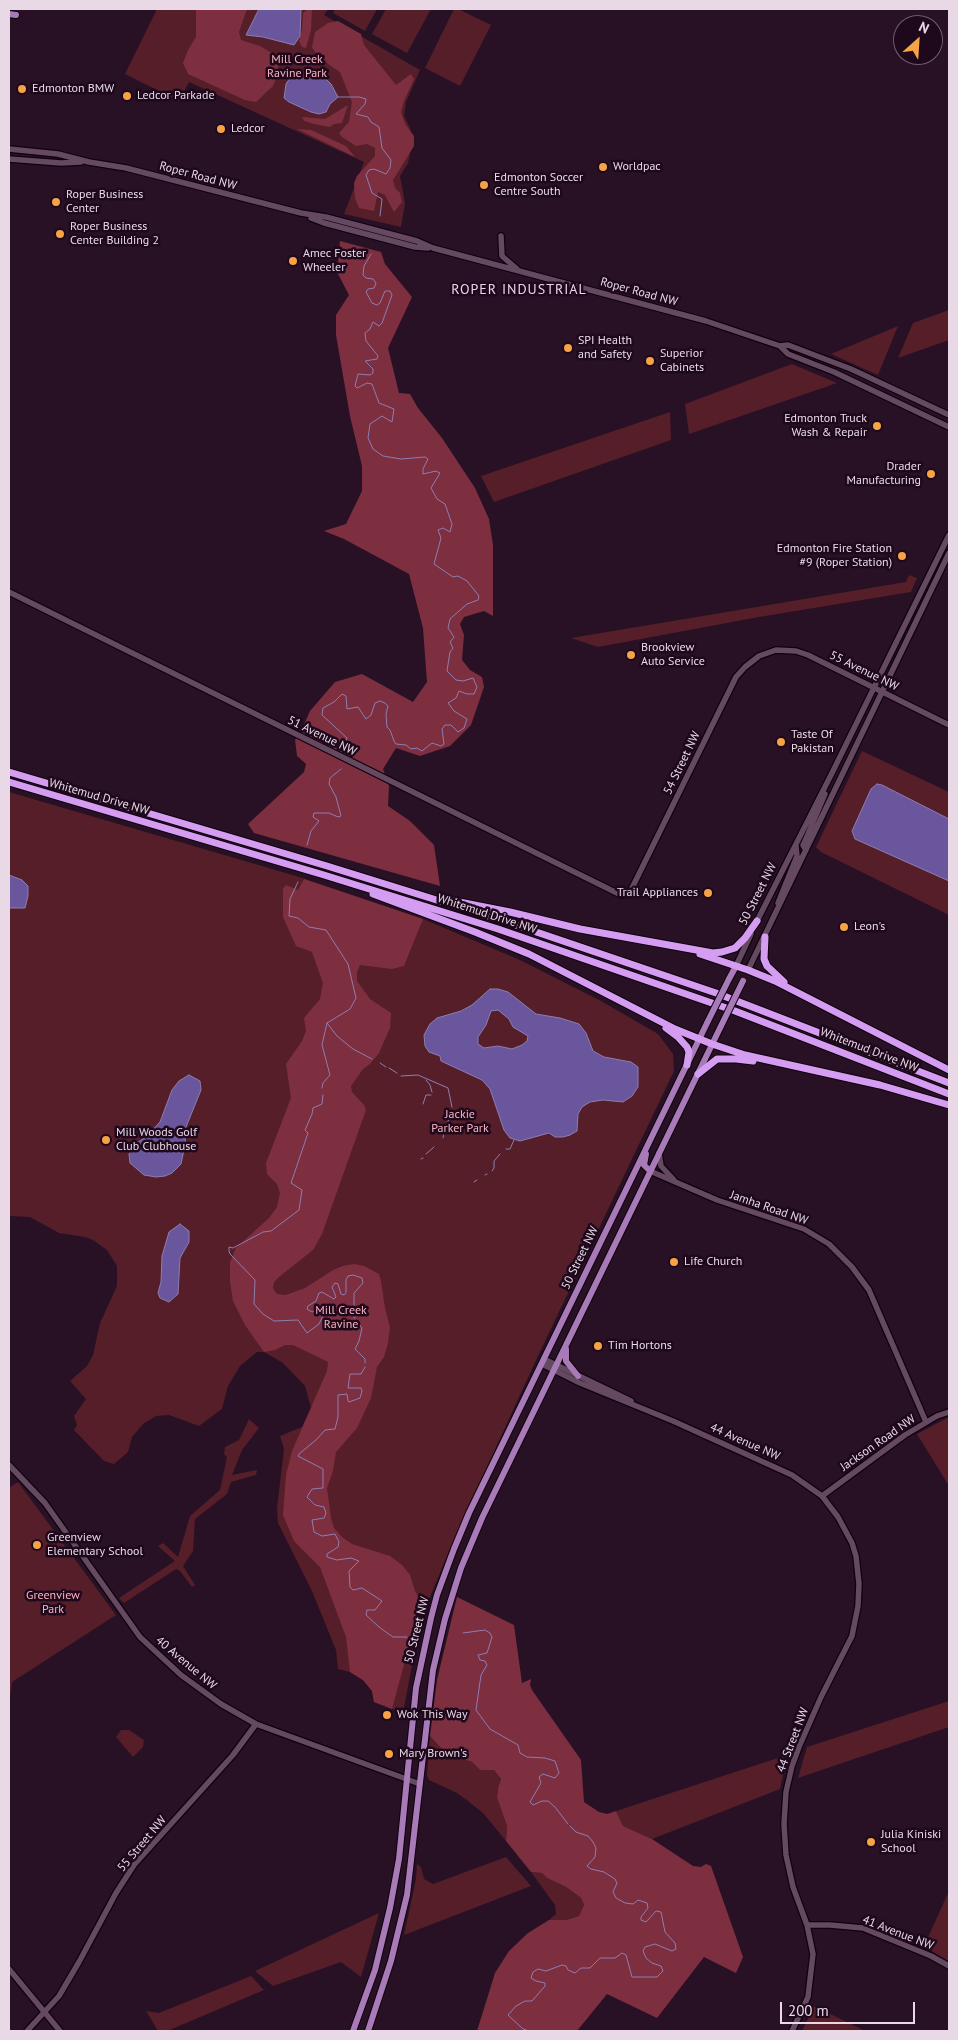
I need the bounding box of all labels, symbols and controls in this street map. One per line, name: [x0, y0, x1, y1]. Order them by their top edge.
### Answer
north arrow: [893, 15, 943, 65]
text: N: [916, 17, 932, 38]
park label: Mill Creek Ravine Park: [267, 53, 327, 81]
place label: Edmonton BMW: [32, 82, 114, 96]
marker: Edmonton BMW: [16, 83, 28, 95]
place label: Ledcor Parkade: [137, 89, 214, 103]
marker: Ledcor Parkade: [121, 90, 133, 102]
place label: Ledcor: [231, 122, 265, 136]
marker: Ledcor: [215, 123, 227, 135]
street label: Roper Road NW: [158, 159, 238, 193]
place label: Worldpac: [613, 160, 661, 174]
marker: Worldpac: [597, 161, 609, 173]
place label: Edmonton Soccer Centre South: [494, 171, 583, 199]
marker: Edmonton Soccer Centre South: [478, 179, 490, 191]
place label: Roper Business Center: [66, 188, 143, 216]
marker: Roper Business Center: [50, 196, 62, 208]
place label: Roper Business Center Building 2: [70, 220, 159, 248]
marker: Roper Business Center Building 2: [54, 228, 66, 240]
place label: Amec Foster Wheeler: [303, 247, 366, 275]
marker: Amec Foster Wheeler: [287, 255, 299, 267]
street label: Roper Road NW: [599, 275, 679, 309]
district label: ROPER INDUSTRIAL: [449, 282, 589, 298]
place label: SPI Health and Safety: [578, 334, 632, 362]
marker: SPI Health and Safety: [562, 342, 574, 354]
place label: Superior Cabinets: [660, 347, 704, 375]
marker: Superior Cabinets: [644, 355, 656, 367]
place label: Edmonton Truck Wash & Repair: [784, 412, 867, 440]
marker: Edmonton Truck Wash & Repair: [871, 420, 883, 432]
place label: Drader Manufacturing: [846, 460, 921, 488]
marker: Drader Manufacturing: [925, 468, 937, 480]
place label: Edmonton Fire Station #9 (Roper Station): [777, 542, 892, 570]
marker: Edmonton Fire Station #9 (Roper Station): [896, 550, 908, 562]
place label: Brookview Auto Service: [641, 641, 705, 669]
street label: 55 Avenue NW: [827, 648, 901, 694]
marker: Brookview Auto Service: [625, 649, 637, 661]
street label: 51 Avenue NW: [285, 713, 359, 759]
place label: Taste Of Pakistan: [791, 728, 834, 756]
street label: 54 Street NW: [661, 729, 703, 797]
marker: Taste Of Pakistan: [775, 736, 787, 748]
street label: Whitemud Drive NW: [47, 776, 151, 818]
street label: 50 Street NW: [736, 860, 780, 928]
place label: Trail Appliances: [617, 886, 698, 900]
marker: Trail Appliances: [702, 887, 714, 899]
street label: Whitemud Drive NW: [435, 891, 539, 937]
place label: Leon's: [854, 920, 885, 934]
marker: Leon's: [838, 921, 850, 933]
street label: Whitemud Drive NW: [818, 1025, 920, 1075]
park label: Jackie Parker Park: [431, 1108, 489, 1136]
place label: Mill Woods Golf Club Clubhouse: [116, 1126, 197, 1154]
marker: Mill Woods Golf Club Clubhouse: [100, 1134, 112, 1146]
street label: Jamha Road NW: [728, 1188, 810, 1228]
street label: 50 Street NW: [559, 1224, 601, 1292]
place label: Life Church: [684, 1255, 742, 1269]
marker: Life Church: [668, 1256, 680, 1268]
park label: Mill Creek Ravine: [315, 1304, 367, 1332]
place label: Tim Hortons: [608, 1339, 672, 1353]
marker: Tim Hortons: [592, 1340, 604, 1352]
street label: Jackson Road NW: [838, 1412, 918, 1474]
street label: 44 Avenue NW: [708, 1420, 782, 1464]
place label: Greenview Elementary School: [47, 1531, 143, 1559]
marker: Greenview Elementary School: [31, 1539, 43, 1551]
park label: Greenview Park: [26, 1589, 80, 1617]
street label: 50 Street NW: [402, 1595, 432, 1665]
street label: 40 Avenue NW: [153, 1633, 219, 1693]
street label: 44 Street NW: [774, 1706, 812, 1774]
place label: Wok This Way: [397, 1708, 467, 1722]
marker: Wok This Way: [381, 1709, 393, 1721]
place label: Mary Brown's: [399, 1747, 467, 1761]
marker: Mary Brown's: [383, 1748, 395, 1760]
street label: 55 Street NW: [115, 1813, 169, 1875]
place label: Julia Kiniski School: [881, 1828, 941, 1856]
marker: Julia Kiniski School: [865, 1836, 877, 1848]
street label: 41 Avenue NW: [860, 1913, 936, 1953]
scale bar: [783, 1992, 918, 2024]
text: 200 m: [788, 2001, 829, 2020]

